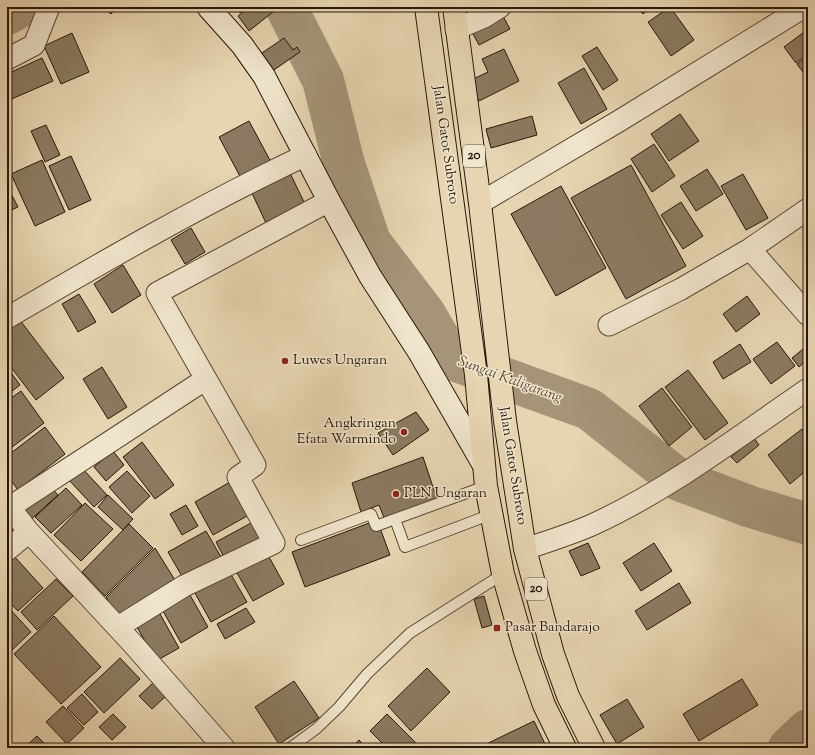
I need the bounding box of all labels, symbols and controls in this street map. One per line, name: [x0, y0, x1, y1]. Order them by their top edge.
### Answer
street label: Jalan Gatot Subroto: [427, 84, 463, 206]
road number: 20: [463, 145, 485, 167]
place label: Luwes Ungaran: [293, 351, 387, 371]
water label: Sungai Kaligarang: [455, 351, 566, 409]
marker: Luwes Ungaran: [280, 356, 290, 366]
street label: Jalan Gatot Subroto: [493, 405, 531, 527]
place label: Angkringan Efata Warmindo: [297, 414, 396, 450]
marker: Angkringan Efata Warmindo: [399, 427, 409, 437]
place label: PLN Ungaran: [404, 484, 487, 504]
marker: PLN Ungaran: [391, 489, 401, 499]
road number: 20: [525, 578, 547, 600]
place label: Pasar Bandarajo: [505, 618, 600, 638]
marker: Pasar Bandarajo: [492, 623, 502, 633]

